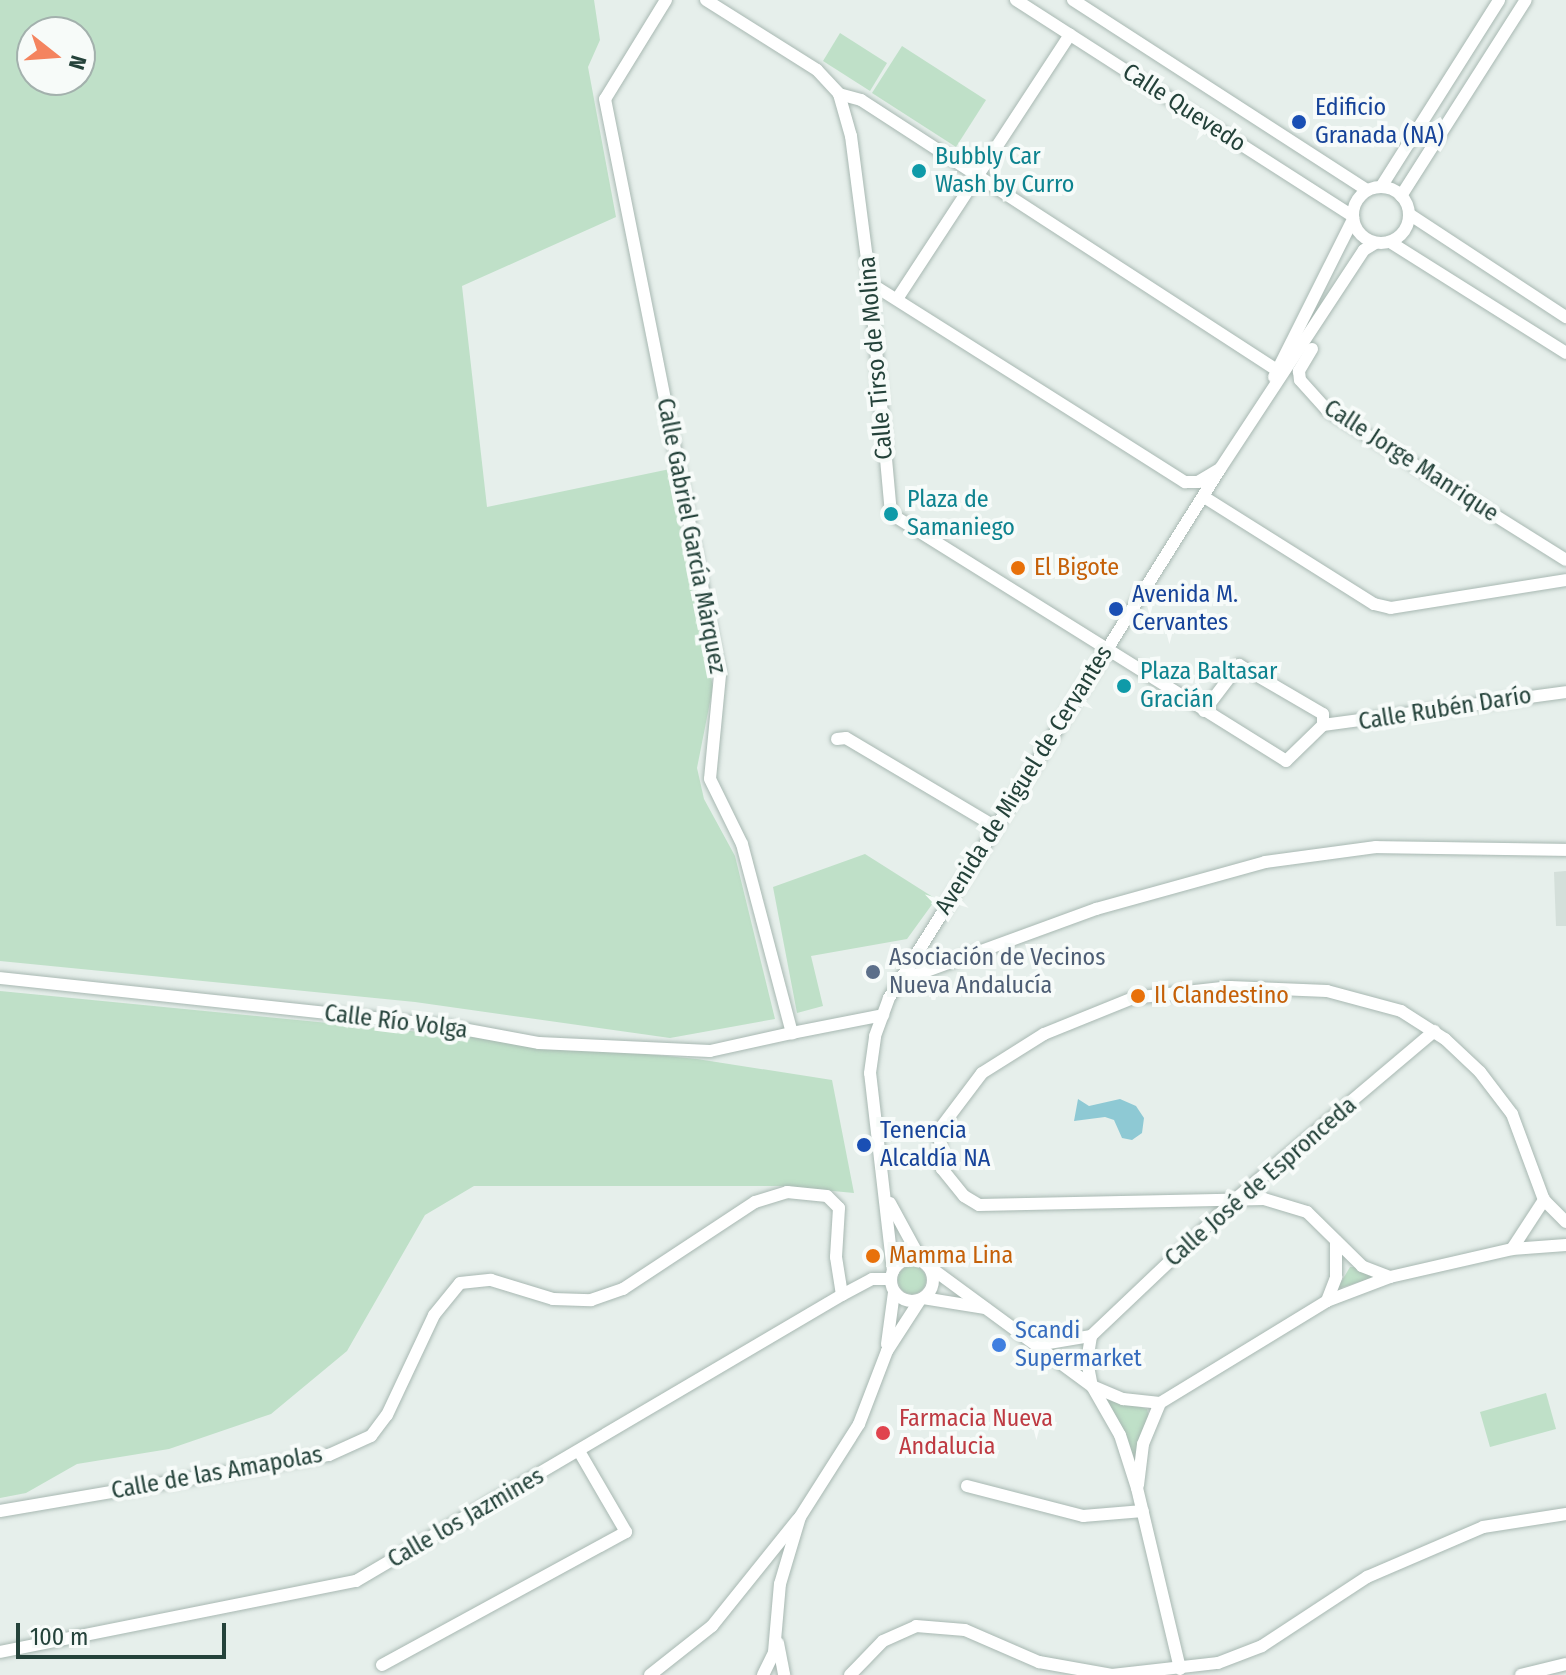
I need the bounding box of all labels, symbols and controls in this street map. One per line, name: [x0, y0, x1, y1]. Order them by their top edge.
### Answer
north arrow: [16, 16, 96, 96]
text: N: [63, 52, 92, 73]
street label: Calle Quevedo: [1117, 58, 1251, 158]
place label: Edificio Granada (NA): [1315, 94, 1444, 150]
marker: Edificio Granada (NA): [1290, 113, 1308, 131]
place label: Bubbly Car Wash by Curro: [935, 143, 1074, 199]
marker: Bubbly Car Wash by Curro: [910, 162, 928, 180]
street label: Calle Tirso de Molina: [853, 255, 899, 461]
street label: Calle Jorge Manrique: [1318, 394, 1504, 528]
street label: Calle Gabriel García Márquez: [650, 396, 732, 676]
place label: Plaza de Samaniego: [907, 486, 1015, 542]
marker: Plaza de Samaniego: [882, 505, 900, 523]
place label: El Bigote: [1034, 554, 1119, 582]
marker: El Bigote: [1009, 559, 1027, 577]
place label: Avenida M. Cervantes: [1132, 581, 1238, 637]
marker: Avenida M. Cervantes: [1107, 600, 1125, 618]
street label: Avenida de Miguel de Cervantes: [929, 640, 1119, 920]
place label: Plaza Baltasar Gracián: [1140, 658, 1277, 714]
marker: Plaza Baltasar Gracián: [1115, 677, 1133, 695]
street label: Calle Rubén Darío: [1357, 681, 1533, 737]
place label: Asociación de Vecinos Nueva Andalucía: [889, 944, 1105, 1000]
marker: Asociación de Vecinos Nueva Andalucía: [864, 963, 882, 981]
place label: Il Clandestino: [1154, 982, 1289, 1010]
marker: Il Clandestino: [1129, 987, 1147, 1005]
street label: Calle Río Volga: [323, 999, 469, 1045]
street label: Calle José de Espronceda: [1159, 1091, 1363, 1273]
place label: Tenencia Alcaldía NA: [880, 1117, 990, 1173]
marker: Tenencia Alcaldía NA: [855, 1136, 873, 1154]
place label: Mamma Lina: [889, 1242, 1013, 1270]
marker: Mamma Lina: [864, 1247, 882, 1265]
place label: Scandi Supermarket: [1015, 1317, 1142, 1373]
marker: Scandi Supermarket: [990, 1336, 1008, 1354]
place label: Farmacia Nueva Andalucia: [899, 1405, 1053, 1461]
marker: Farmacia Nueva Andalucia: [874, 1424, 892, 1442]
street label: Calle de las Amapolas: [109, 1440, 325, 1506]
street label: Calle los Jazmines: [383, 1462, 549, 1574]
scale bar: [20, 1607, 230, 1657]
text: 100 m: [30, 1623, 88, 1651]

